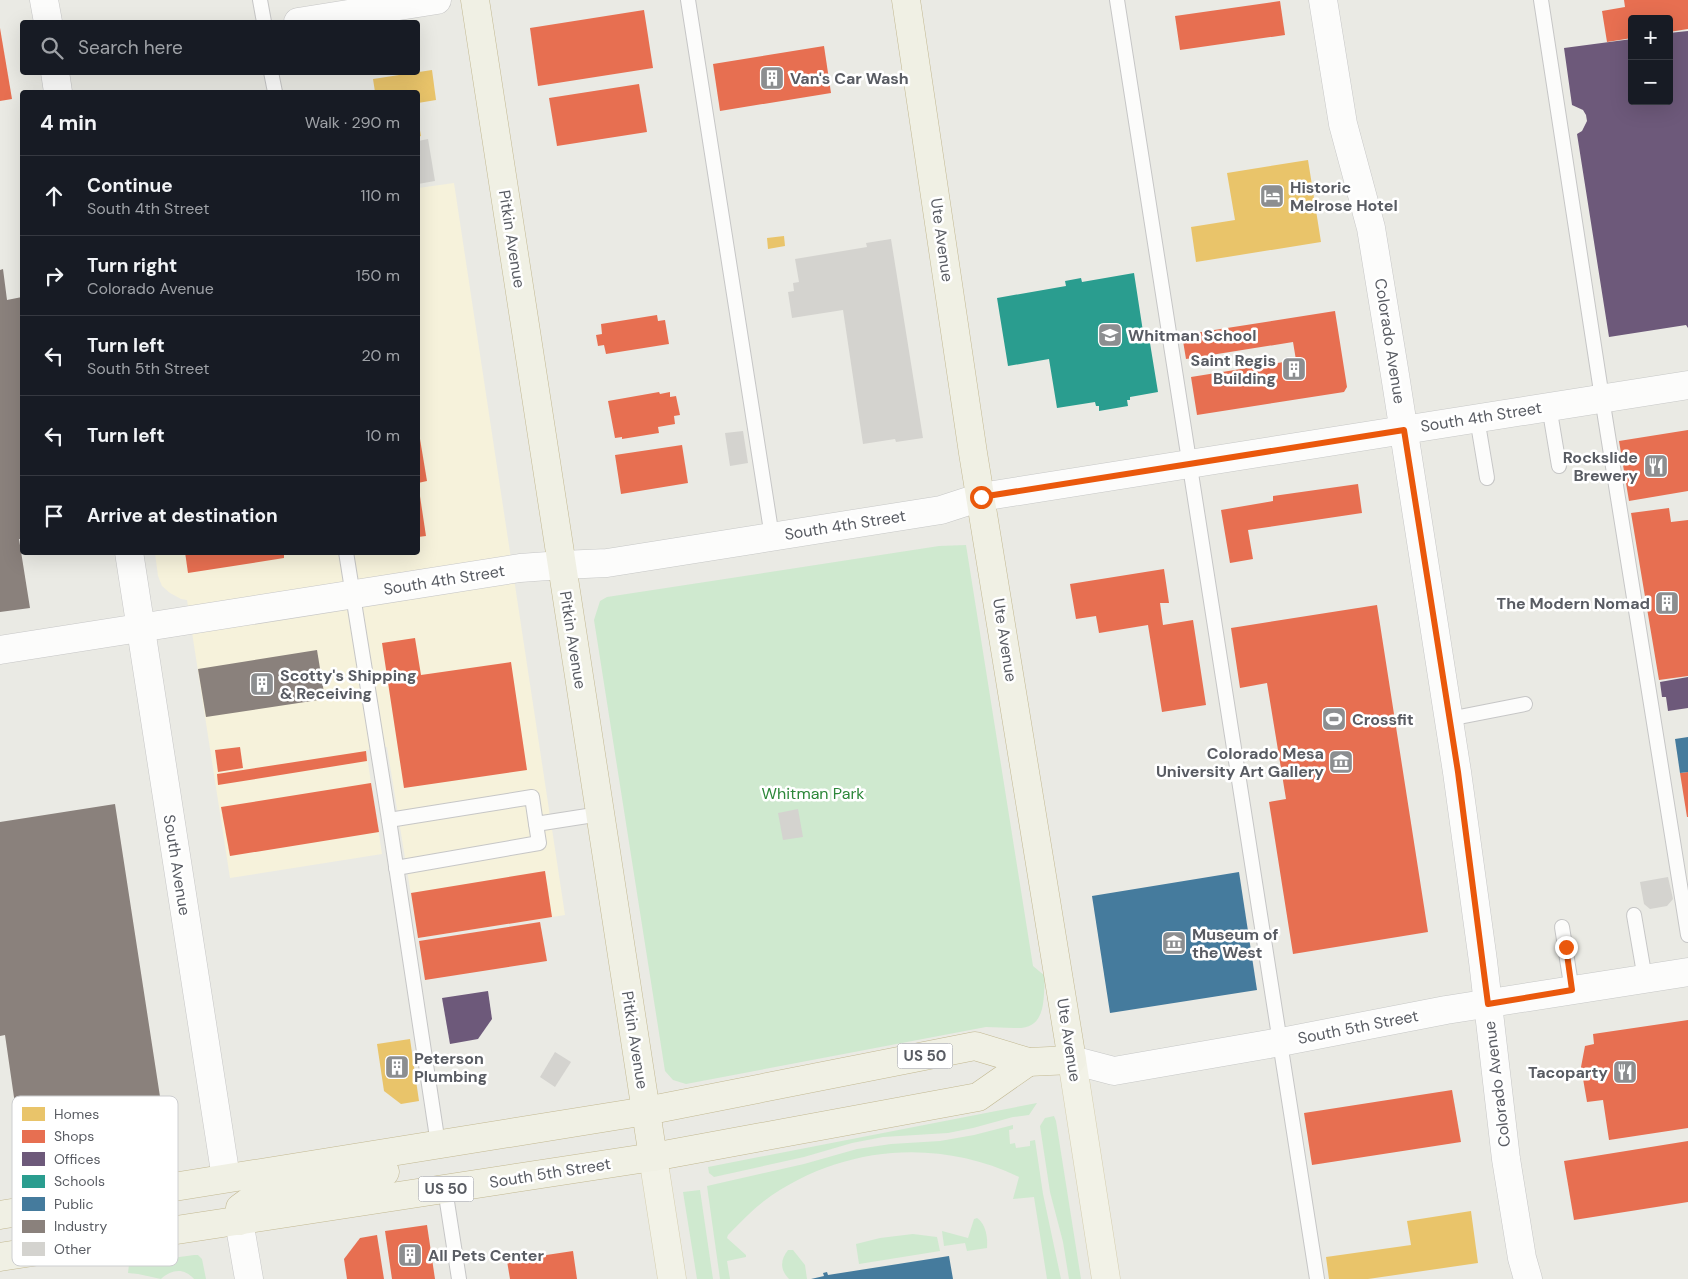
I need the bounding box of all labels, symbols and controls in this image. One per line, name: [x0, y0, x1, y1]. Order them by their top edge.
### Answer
map controls: [1628, 15, 1673, 105]
button: +: [1628, 15, 1673, 60]
search box: [20, 20, 420, 75]
icon: search: [38, 34, 66, 62]
text: Search here: [78, 35, 183, 60]
button: −: [1628, 60, 1673, 105]
building icon: Van's Car Wash: [759, 65, 785, 91]
place label: Van's Car Wash: [790, 68, 909, 89]
text: 4 min: [40, 109, 97, 137]
text: Walk · 290 m: [305, 112, 400, 133]
text: Continue: [87, 173, 173, 198]
place label: Historic Melrose Hotel: [1290, 177, 1398, 216]
icon: ahead: [40, 182, 68, 210]
hotel icon: Historic Melrose Hotel: [1259, 183, 1285, 209]
text: 110 m: [361, 185, 400, 206]
street label: Pitkin Avenue: [494, 188, 530, 290]
street label: Ute Avenue: [926, 197, 958, 283]
text: South 4th Street: [87, 198, 209, 219]
text: Turn right: [87, 253, 177, 278]
icon: right: [40, 262, 68, 290]
text: 150 m: [356, 265, 400, 286]
street label: Colorado Avenue: [1370, 277, 1410, 405]
text: Colorado Avenue: [87, 278, 214, 299]
school or university icon: Whitman School: [1097, 322, 1123, 348]
place label: Whitman School: [1128, 325, 1257, 346]
text: Turn left: [87, 333, 165, 358]
icon: left: [40, 342, 68, 370]
text: 20 m: [361, 345, 400, 366]
place label: Saint Regis Building: [1191, 350, 1276, 389]
building icon: Saint Regis Building: [1281, 356, 1307, 382]
text: South 5th Street: [87, 358, 210, 379]
street label: South 4th Street: [1419, 397, 1543, 437]
icon: left: [40, 422, 68, 450]
text: Turn left: [87, 423, 165, 448]
text: 10 m: [366, 425, 400, 446]
place label: Rockslide Brewery: [1563, 447, 1638, 486]
restaurant icon: Rockslide Brewery: [1643, 453, 1669, 479]
route start: [970, 486, 993, 509]
icon: arrive: [40, 502, 68, 530]
text: Arrive at destination: [87, 503, 278, 528]
street label: South 4th Street: [783, 505, 907, 545]
street label: South 4th Street: [382, 560, 506, 600]
street label: Pitkin Avenue: [555, 589, 591, 691]
building icon: The Modern Nomad: [1654, 590, 1680, 616]
place label: The Modern Nomad: [1497, 593, 1650, 614]
street label: Ute Avenue: [988, 597, 1022, 683]
place label: Scotty's Shipping & Receiving: [280, 665, 416, 704]
building icon: Scotty's Shipping & Receiving: [249, 671, 275, 697]
sports icon: Crossfit: [1321, 706, 1347, 732]
place label: Crossfit: [1352, 709, 1414, 730]
place label: Colorado Mesa University Art Gallery: [1156, 743, 1324, 782]
museum icon: Colorado Mesa University Art Gallery: [1328, 749, 1354, 775]
park label: Whitman Park: [762, 783, 864, 804]
street label: South Avenue: [159, 813, 195, 917]
place label: Museum of the West: [1192, 924, 1279, 963]
museum icon: Museum of the West: [1161, 930, 1187, 956]
route end: [1555, 936, 1578, 959]
street label: Pitkin Avenue: [617, 989, 653, 1091]
street label: Ute Avenue: [1052, 997, 1086, 1083]
street label: South 5th Street: [1296, 1005, 1420, 1049]
street label: Colorado Avenue: [1479, 1020, 1515, 1148]
road number: US 50: [898, 1044, 952, 1068]
place label: Peterson Plumbing: [414, 1048, 487, 1087]
building icon: Peterson Plumbing: [384, 1054, 410, 1080]
restaurant icon: Tacoparty: [1612, 1059, 1638, 1085]
place label: Tacoparty: [1528, 1062, 1608, 1083]
legend: [12, 1096, 178, 1266]
text: Homes: [54, 1105, 99, 1123]
text: Shops: [54, 1127, 94, 1145]
text: Offices: [54, 1150, 100, 1168]
street label: South 5th Street: [488, 1153, 612, 1193]
text: Schools: [54, 1172, 105, 1190]
road number: US 50: [418, 1176, 474, 1202]
text: Public: [54, 1195, 93, 1213]
text: Industry: [54, 1217, 107, 1235]
text: Other: [54, 1240, 92, 1258]
building icon: All Pets Center: [397, 1242, 423, 1268]
place label: All Pets Center: [428, 1245, 544, 1266]

